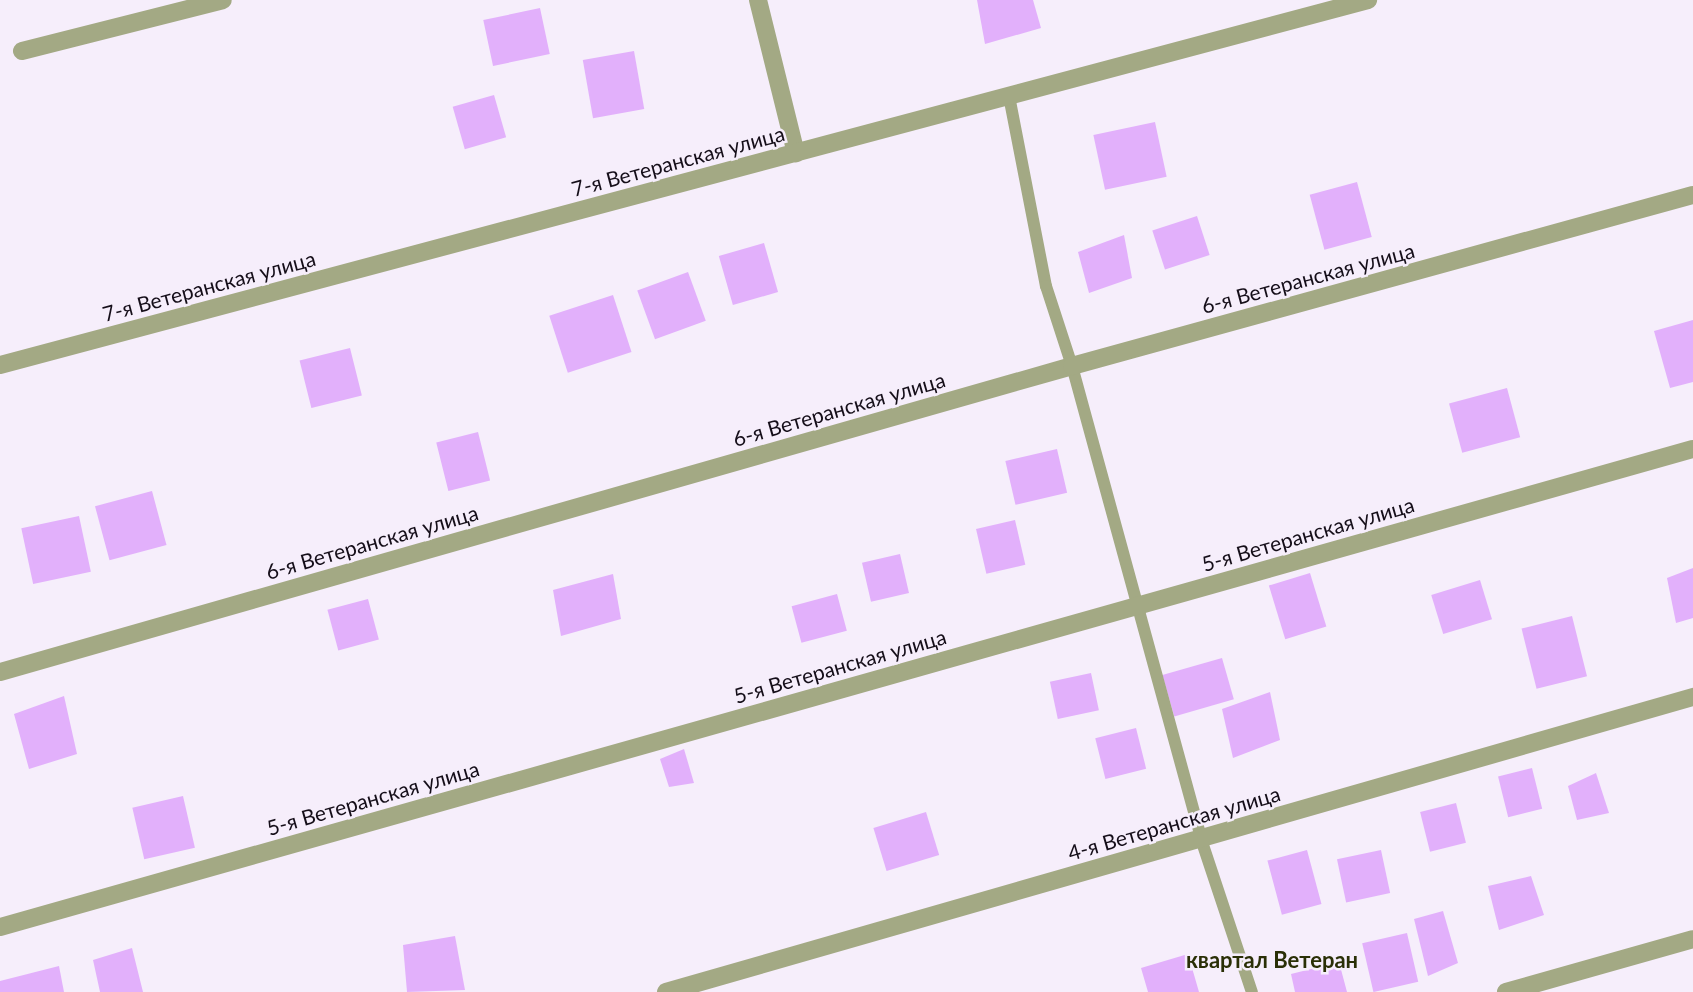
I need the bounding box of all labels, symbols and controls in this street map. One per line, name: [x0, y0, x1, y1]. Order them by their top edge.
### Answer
street label: 7-я Ветеранская улица: [569, 120, 787, 202]
street label: 6-я Ветеранская улица: [1199, 237, 1417, 319]
street label: 7-я Ветеранская улица: [100, 245, 318, 327]
street label: 6-я Ветеранская улица: [730, 367, 948, 451]
street label: 5-я Ветеранская улица: [1199, 492, 1417, 576]
street label: 6-я Ветеранская улица: [263, 500, 481, 584]
street label: 5-я Ветеранская улица: [731, 624, 949, 708]
street label: 5-я Ветеранская улица: [264, 756, 482, 840]
street label: 4-я Ветеранская улица: [1065, 781, 1283, 865]
district label: квартал Ветеран: [1186, 947, 1358, 973]

